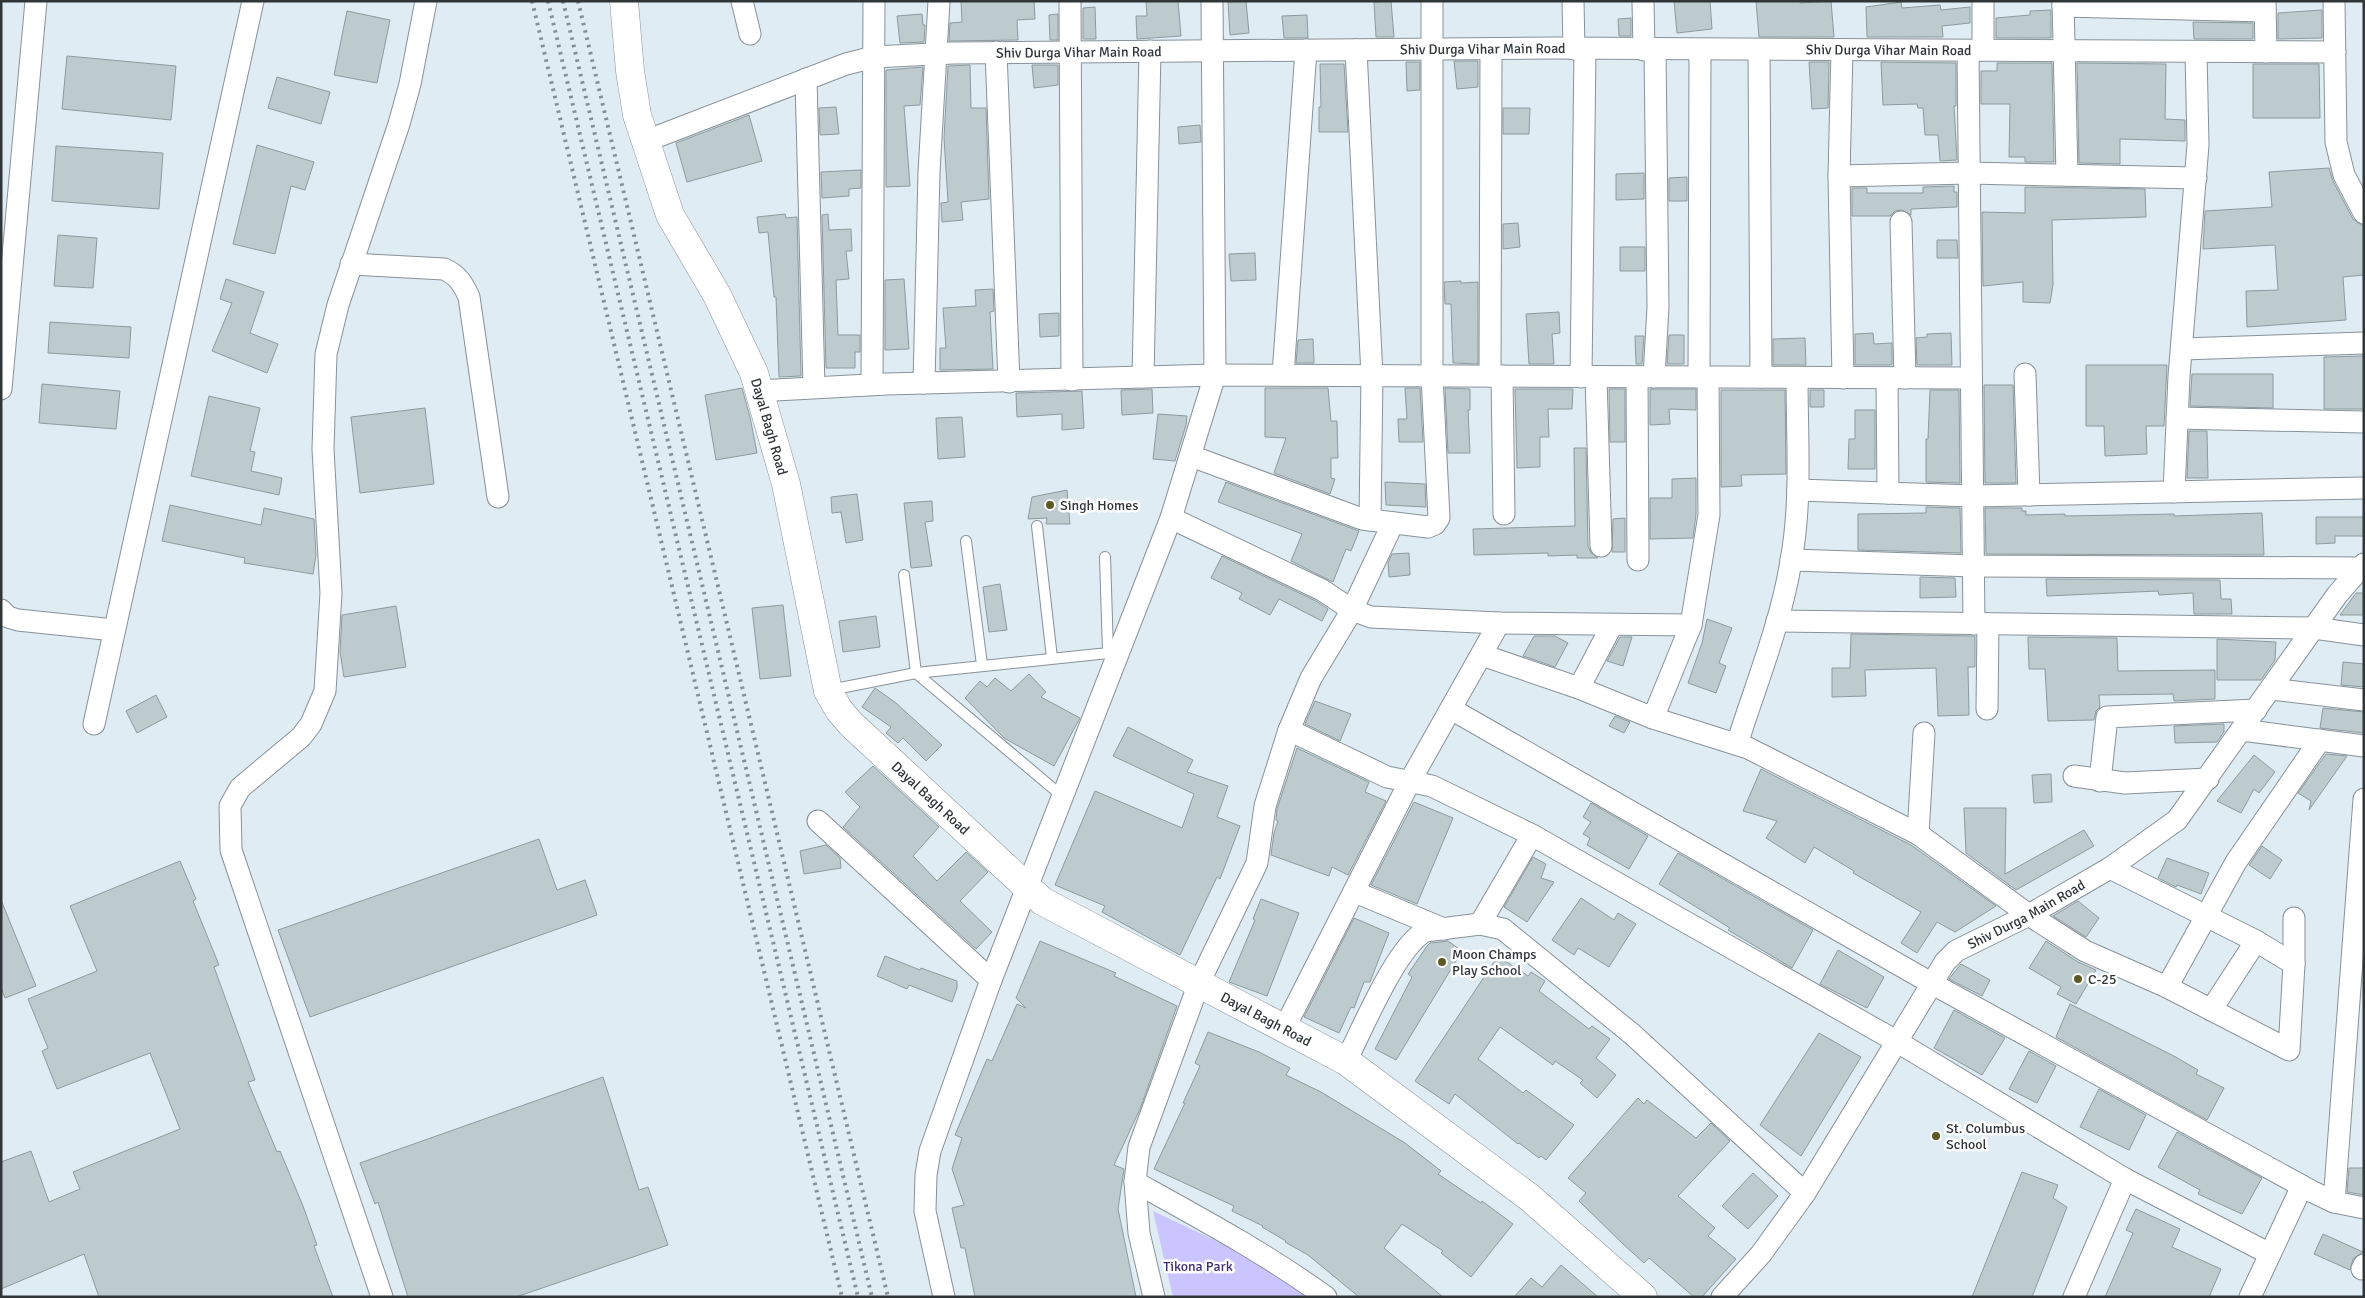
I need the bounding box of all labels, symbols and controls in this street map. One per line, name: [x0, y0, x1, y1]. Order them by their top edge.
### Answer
street label: Shiv Durga Vihar Main Road: [1400, 40, 1566, 58]
street label: Shiv Durga Vihar Main Road: [1806, 41, 1972, 59]
street label: Shiv Durga Vihar Main Road: [996, 43, 1162, 62]
street label: Dayal Bagh Road: [747, 376, 791, 477]
place label: Singh Homes: [1060, 497, 1138, 514]
marker: Singh Homes: [1044, 499, 1056, 511]
street label: Dayal Bagh Road: [888, 758, 973, 838]
street label: Shiv Durga Main Road: [1965, 876, 2088, 953]
place label: Moon Champs Play School: [1452, 946, 1536, 979]
marker: Moon Champs Play School: [1436, 956, 1448, 968]
place label: C-25: [2088, 971, 2116, 988]
marker: C-25: [2072, 973, 2084, 985]
street label: Dayal Bagh Road: [1218, 989, 1314, 1050]
place label: St. Columbus School: [1946, 1120, 2025, 1153]
marker: St. Columbus School: [1930, 1130, 1942, 1142]
park label: Tikona Park: [1163, 1258, 1233, 1275]

